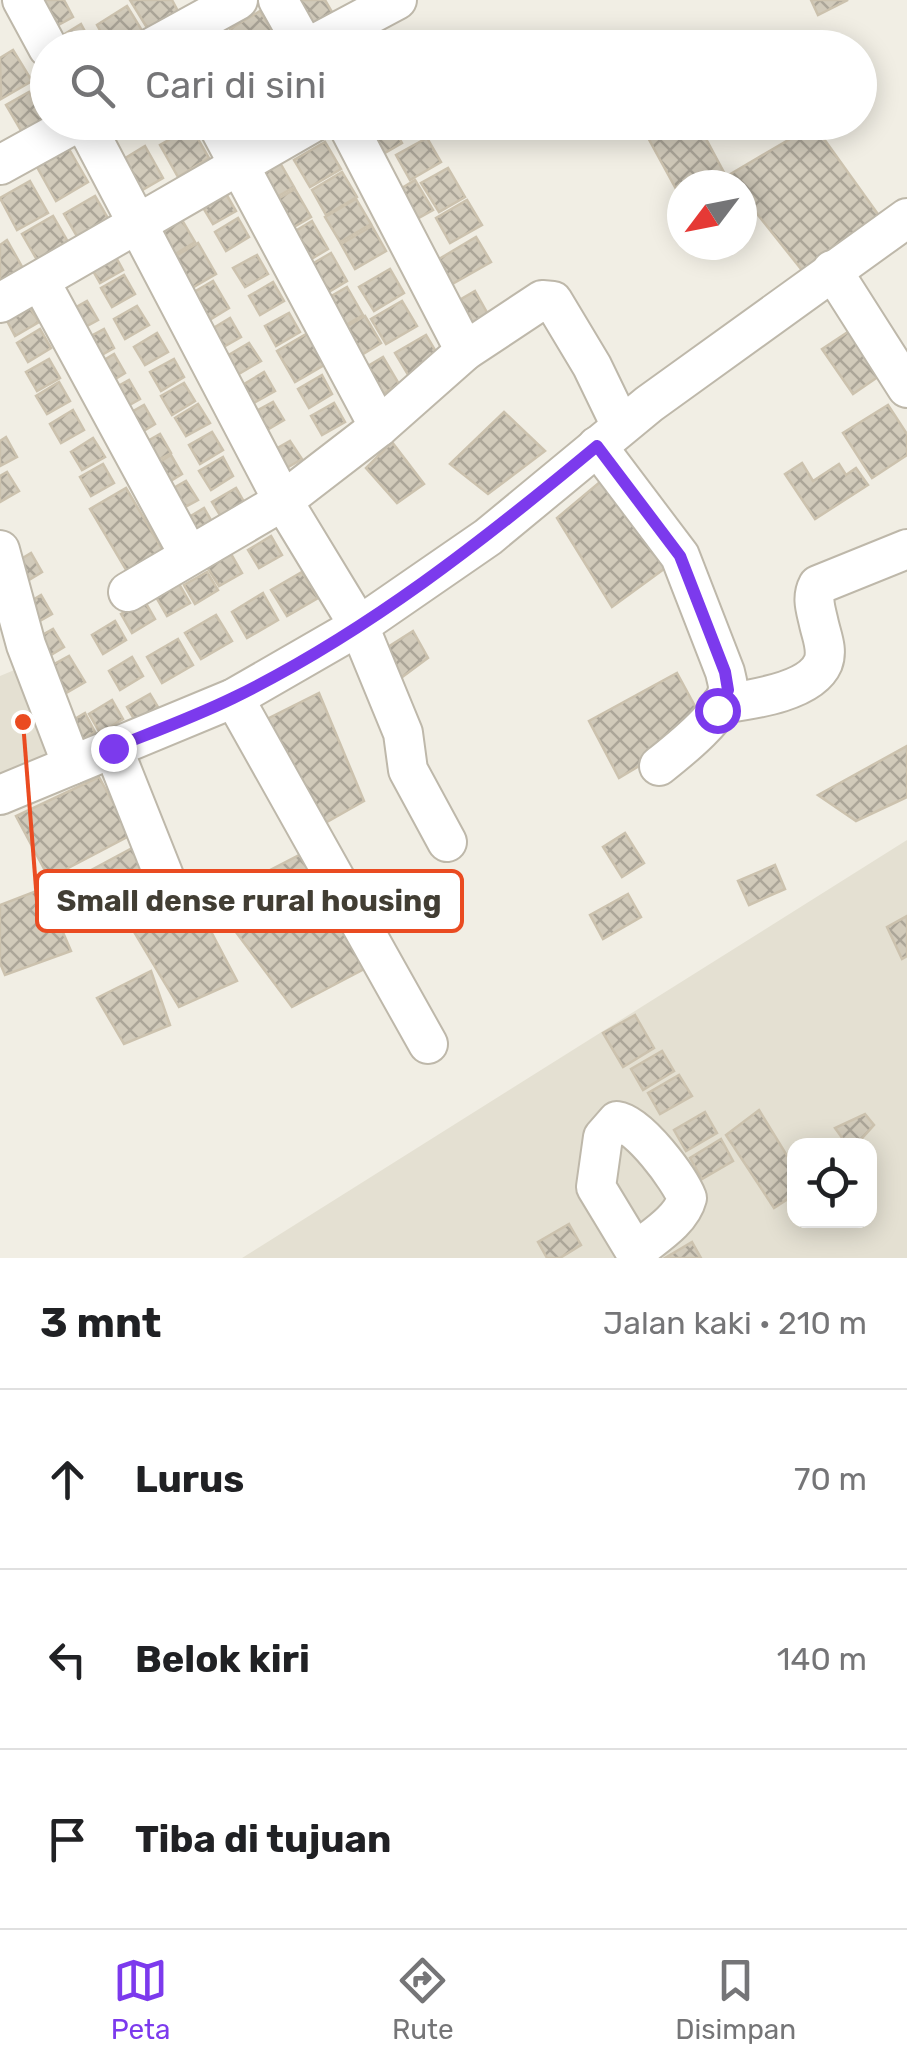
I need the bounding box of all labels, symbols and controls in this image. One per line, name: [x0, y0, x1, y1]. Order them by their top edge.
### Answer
search box: [30, 30, 877, 140]
icon: search: [65, 58, 120, 113]
text: Cari di sini: [145, 62, 326, 108]
north arrow: [667, 170, 757, 260]
route start: [695, 688, 741, 734]
route end: [91, 726, 137, 772]
callout: Small dense rural housing: [37, 871, 462, 931]
text: Small dense rural housing: [57, 883, 441, 919]
map controls: [787, 1138, 877, 1228]
button: locate: [787, 1138, 877, 1228]
text: 3 mnt: [40, 1298, 162, 1348]
text: Jalan kaki · 210 m: [603, 1304, 867, 1342]
icon: ahead: [40, 1452, 95, 1507]
text: Lurus: [135, 1456, 244, 1502]
text: 70 m: [794, 1460, 867, 1498]
icon: left: [40, 1632, 95, 1687]
text: Belok kiri: [135, 1636, 310, 1682]
text: 140 m: [777, 1640, 867, 1678]
icon: arrive: [40, 1812, 95, 1867]
text: Tiba di tujuan: [135, 1816, 391, 1862]
tab: Peta: [111, 1953, 170, 2046]
tab: Rute: [392, 1953, 454, 2046]
tab: Disimpan: [675, 1953, 796, 2046]

